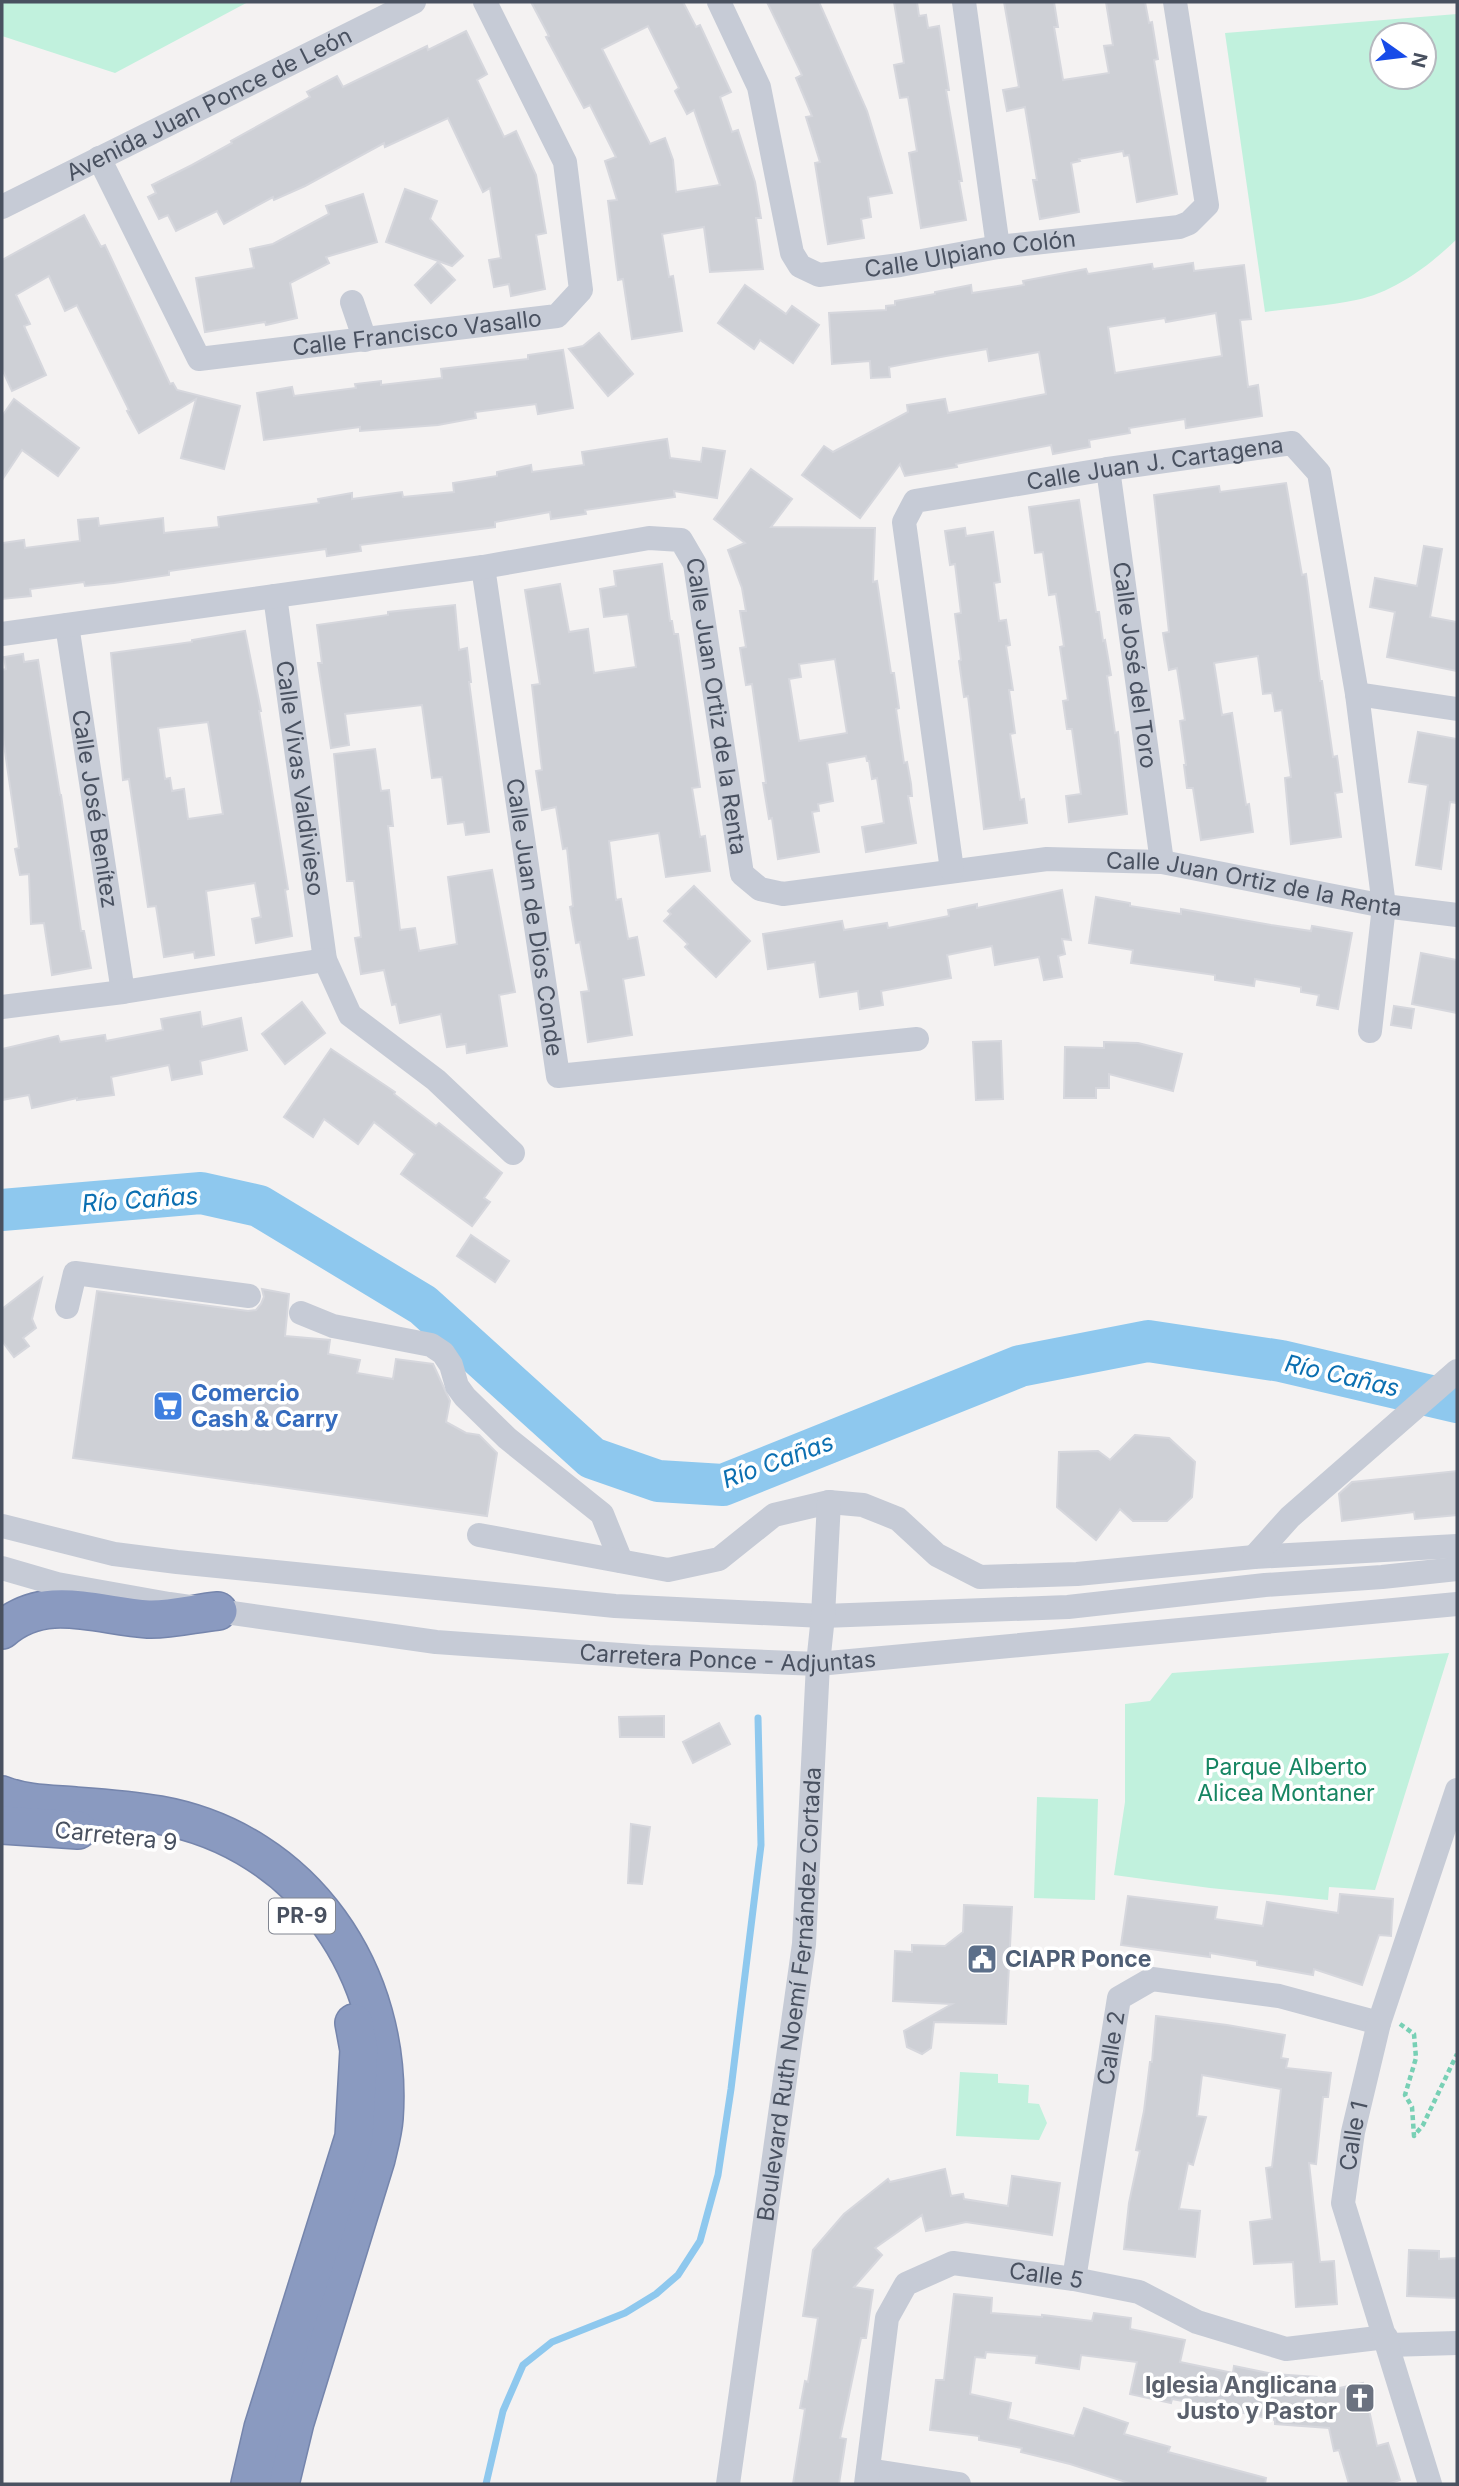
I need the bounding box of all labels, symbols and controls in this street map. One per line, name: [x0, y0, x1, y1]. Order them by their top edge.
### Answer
street label: Avenida Juan Ponce de León: [61, 21, 356, 187]
north arrow: [1368, 21, 1438, 91]
text: N: [1406, 50, 1432, 70]
street label: Calle Ulpiano Colón: [863, 225, 1077, 283]
street label: Calle Francisco Vasallo: [291, 304, 543, 362]
street label: Calle Juan J. Cartagena: [1025, 430, 1285, 496]
street label: Calle Juan Ortiz de la Renta: [680, 556, 753, 857]
street label: Calle José del Toro: [1107, 560, 1163, 770]
street label: Calle Vivas Valdivieso: [270, 659, 330, 898]
street label: Calle José Benítez: [66, 708, 124, 910]
street label: Calle Juan de Dios Conde: [500, 776, 569, 1058]
street label: Calle Juan Ortiz de la Renta: [1106, 847, 1404, 922]
water label: Río Cañas: [81, 1181, 199, 1218]
water label: Río Cañas: [1282, 1348, 1402, 1403]
place label: Comercio Cash & Carry: [191, 1379, 339, 1433]
supermarket icon: Comercio Cash & Carry: [151, 1389, 185, 1423]
water label: Río Cañas: [718, 1427, 837, 1494]
street label: Carretera Ponce - Adjuntas: [579, 1638, 877, 1678]
park label: Parque Alberto Alicea Montaner: [1197, 1753, 1375, 1807]
street label: Boulevard Ruth Noemí Fernández Cortada: [751, 1766, 827, 2223]
street label: Carretera 9: [53, 1816, 179, 1856]
road number: PR-9: [269, 1898, 335, 1934]
public building icon: CIAPR Ponce: [965, 1942, 999, 1976]
place label: CIAPR Ponce: [1005, 1945, 1151, 1973]
street label: Calle 2: [1091, 2009, 1131, 2087]
street label: Calle 1: [1334, 2098, 1374, 2173]
street label: Calle 5: [1008, 2257, 1086, 2295]
place label: Iglesia Anglicana Justo y Pastor: [1145, 2371, 1337, 2425]
church icon: Iglesia Anglicana Justo y Pastor: [1343, 2381, 1377, 2415]

